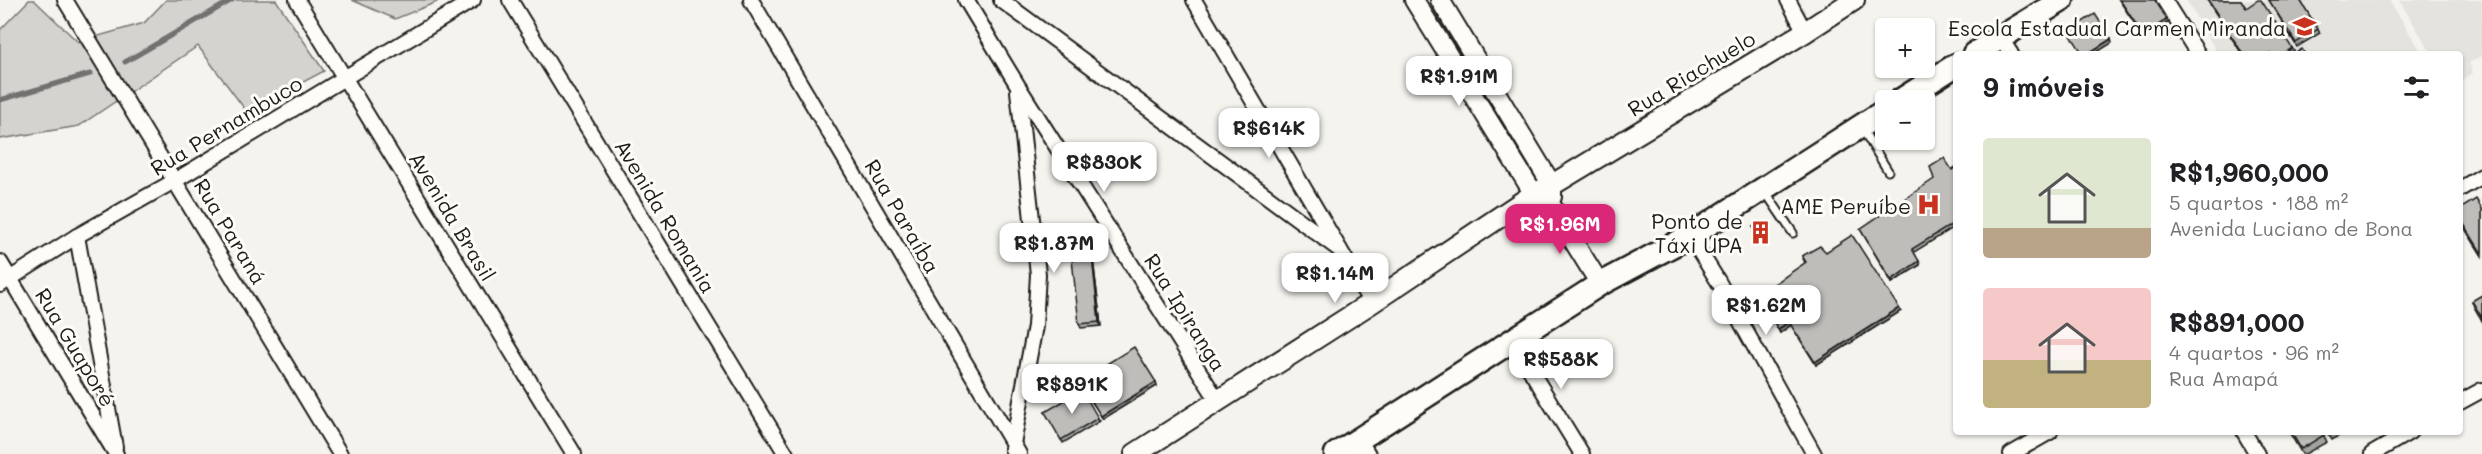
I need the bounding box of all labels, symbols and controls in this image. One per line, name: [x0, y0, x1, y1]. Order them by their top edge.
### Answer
place label: Escola Estadual Carmen Miranda: [1948, 14, 2286, 41]
school or university icon: Escola Estadual Carmen Miranda: [2291, 14, 2317, 40]
map controls: [1875, 18, 1935, 150]
button: +: [1875, 18, 1935, 78]
street label: Rua Riachuelo: [1622, 24, 1760, 122]
pin: R$1.91M: [1404, 56, 1514, 107]
text: R$1.91M: [1420, 62, 1498, 88]
street label: Rua Pernambuco: [145, 69, 307, 181]
text: 9 imóveis: [1983, 70, 2105, 104]
icon: filters: [2400, 71, 2433, 104]
button: −: [1875, 90, 1935, 150]
pin: R$614K: [1220, 108, 1318, 159]
text: R$614K: [1233, 114, 1306, 140]
street label: Avenida Romania: [609, 134, 723, 298]
pin: R$830K: [1055, 142, 1153, 193]
street label: Avenida Brasil: [404, 146, 502, 286]
text: R$830K: [1066, 148, 1142, 174]
street label: Rua Paraíba: [859, 154, 947, 278]
text: R$1,960,000: [2169, 155, 2329, 189]
icon: home: [2031, 162, 2103, 234]
street label: Rua Paraná: [189, 173, 273, 289]
text: 5 quartos · 188 m²: [2169, 189, 2348, 215]
place label: AME Peruíbe: [1780, 192, 1911, 219]
hospital icon: AME Peruíbe: [1916, 192, 1942, 218]
pin: R$1.96M: [1505, 204, 1615, 255]
place label: Ponto de Táxi UPA: [1651, 207, 1743, 258]
text: R$1.96M: [1519, 210, 1601, 236]
text: Avenida Luciano de Bona: [2169, 215, 2413, 241]
building icon: Ponto de Táxi UPA: [1748, 219, 1774, 245]
pin: R$1.87M: [999, 223, 1109, 274]
text: R$1.87M: [1014, 229, 1094, 255]
street label: Rua Ipiranga: [1139, 248, 1233, 376]
pin: R$1.14M: [1280, 253, 1390, 304]
text: R$1.14M: [1296, 259, 1374, 285]
street label: Rua Guaporé: [30, 283, 122, 411]
pin: R$1.62M: [1711, 285, 1821, 336]
text: R$1.62M: [1726, 291, 1806, 317]
text: R$891,000: [2169, 305, 2304, 339]
icon: home: [2031, 312, 2103, 384]
pin: R$588K: [1512, 339, 1610, 390]
text: 4 quartos · 96 m²: [2169, 339, 2339, 365]
text: R$588K: [1523, 345, 1599, 371]
pin: R$891K: [1023, 364, 1121, 415]
text: Rua Amapá: [2169, 365, 2279, 391]
text: R$891K: [1036, 370, 1108, 396]

